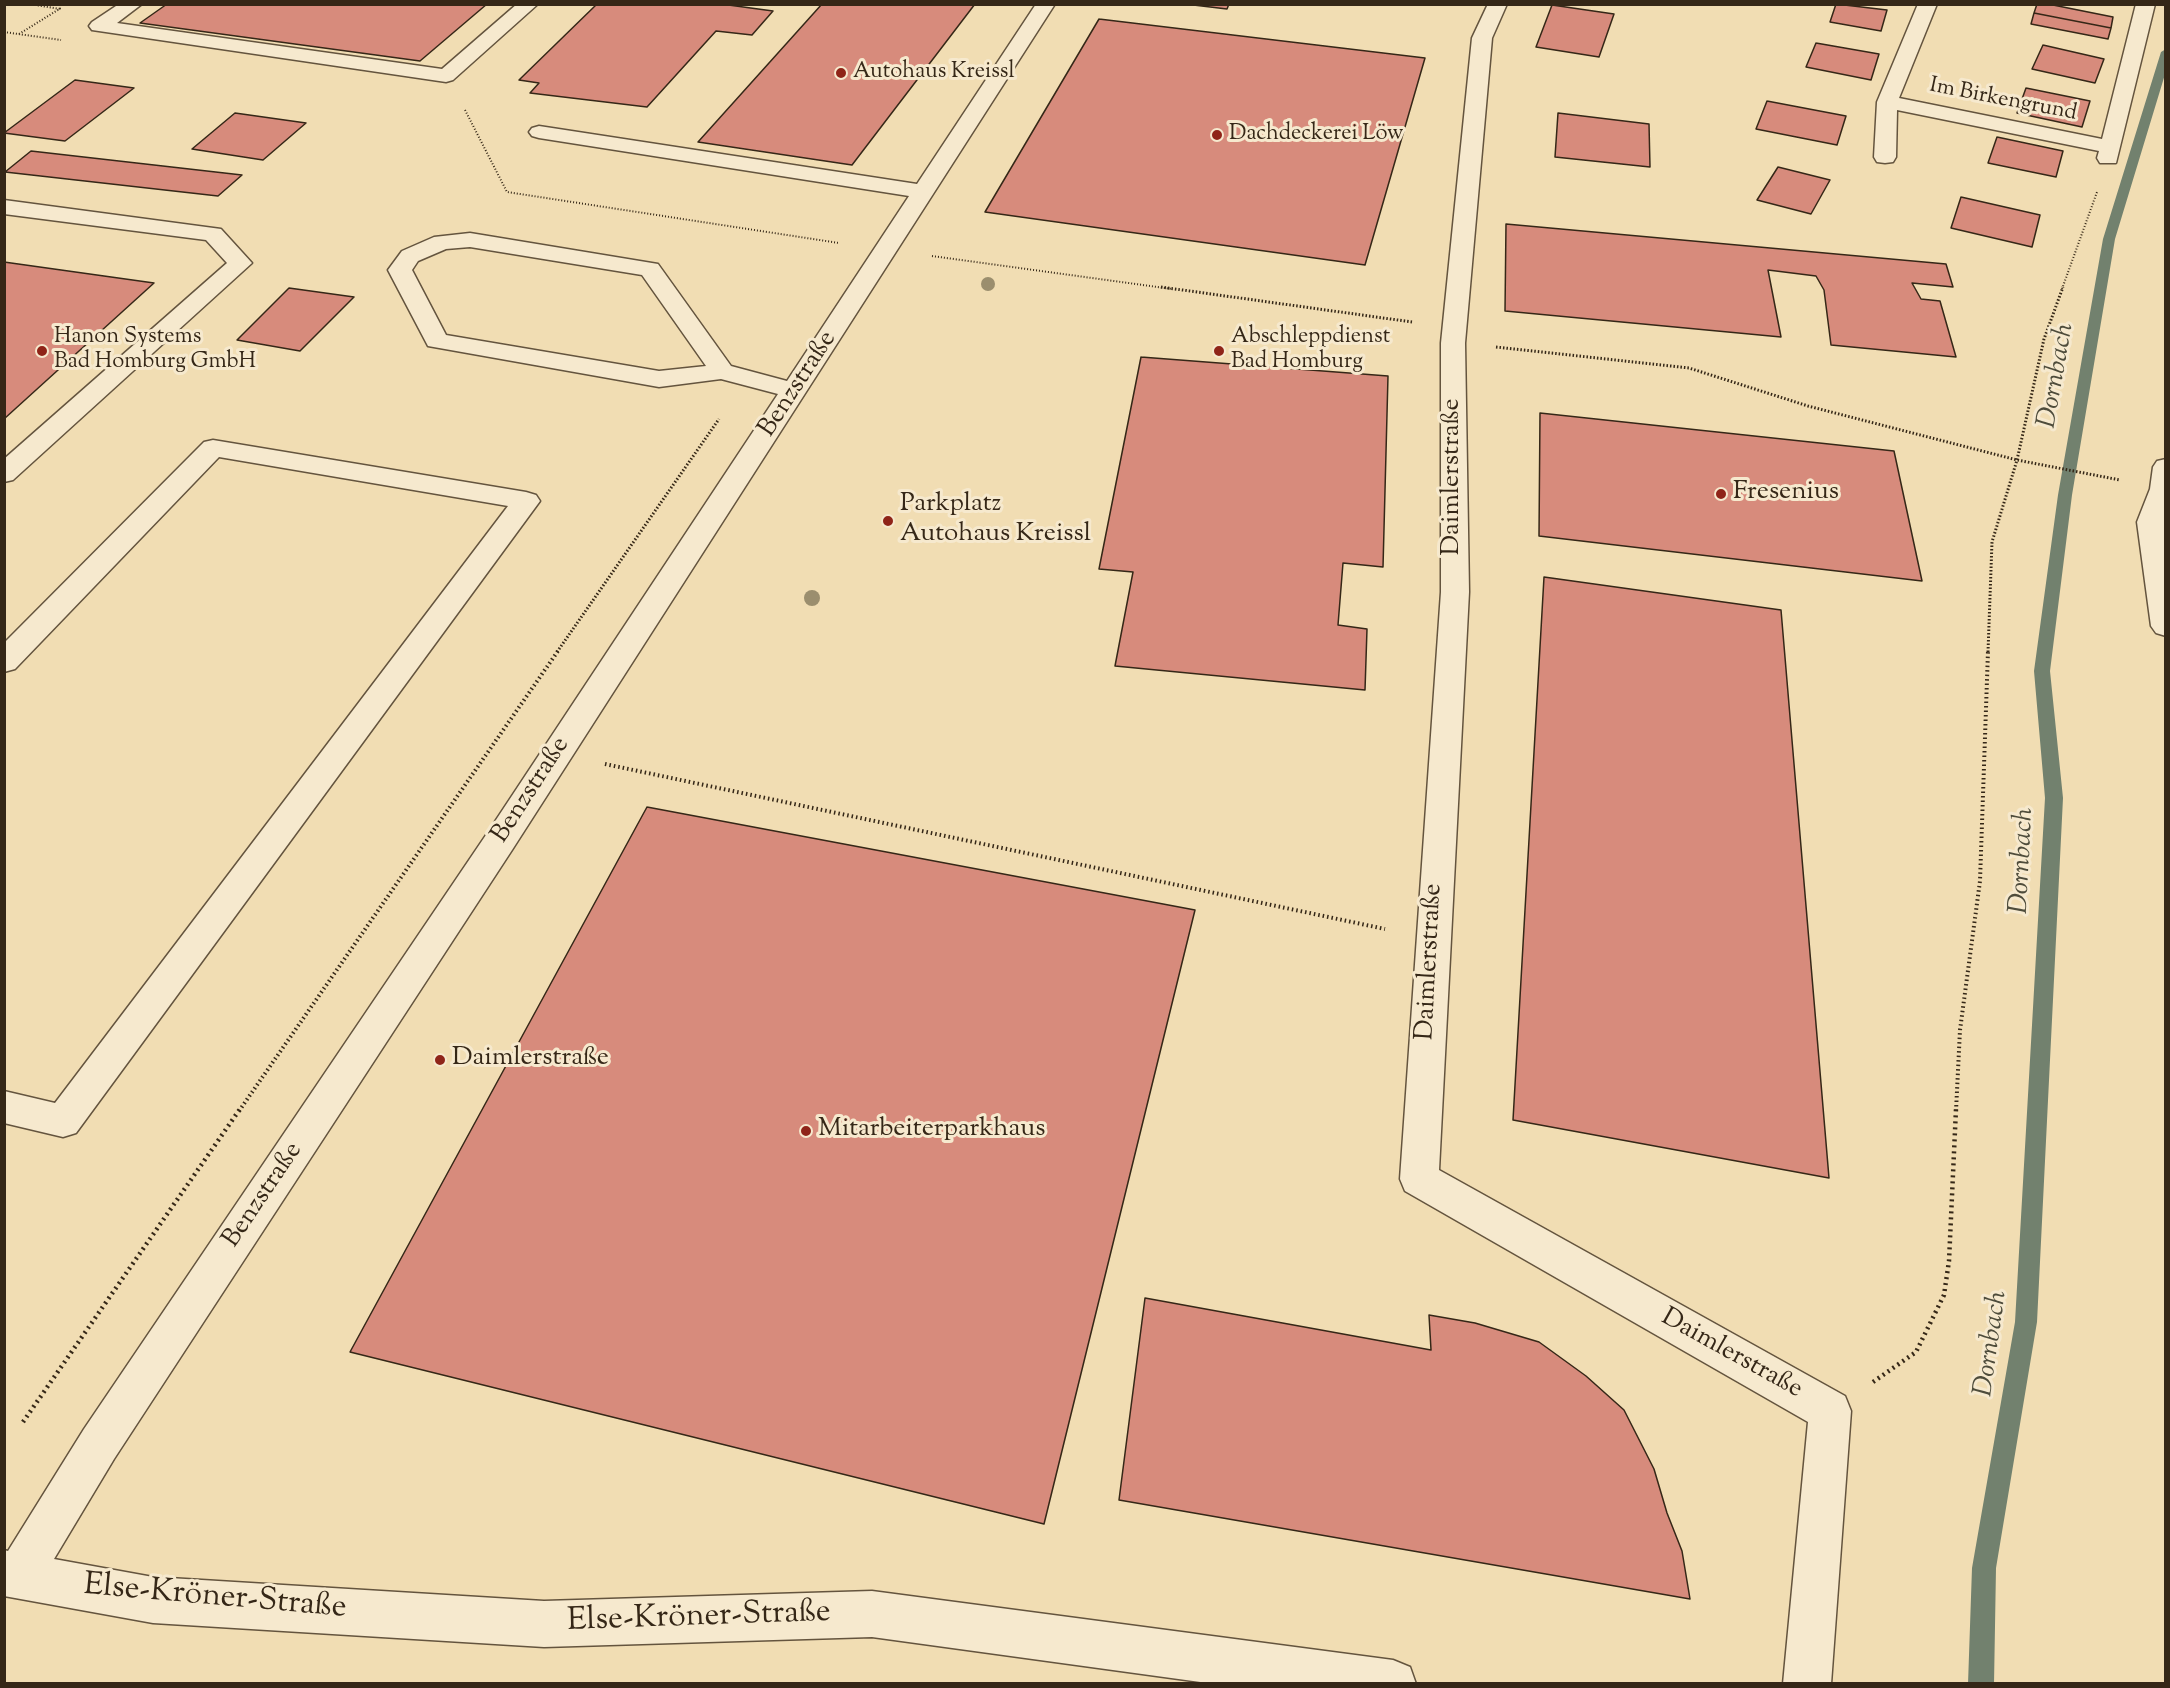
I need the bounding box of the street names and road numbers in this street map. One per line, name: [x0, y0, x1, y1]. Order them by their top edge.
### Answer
street label: Im Birkengrund: [1927, 74, 2079, 128]
street label: Benzstraße: [753, 326, 845, 444]
street label: Daimlerstraße: [1438, 399, 1470, 555]
street label: Benzstraße: [486, 732, 578, 850]
street label: Daimlerstraße: [1411, 883, 1451, 1041]
street label: Benzstraße: [217, 1137, 311, 1255]
street label: Daimlerstraße: [1655, 1303, 1807, 1407]
street label: Else-Kröner-Straße: [82, 1568, 348, 1630]
street label: Else-Kröner-Straße: [567, 1595, 831, 1643]

